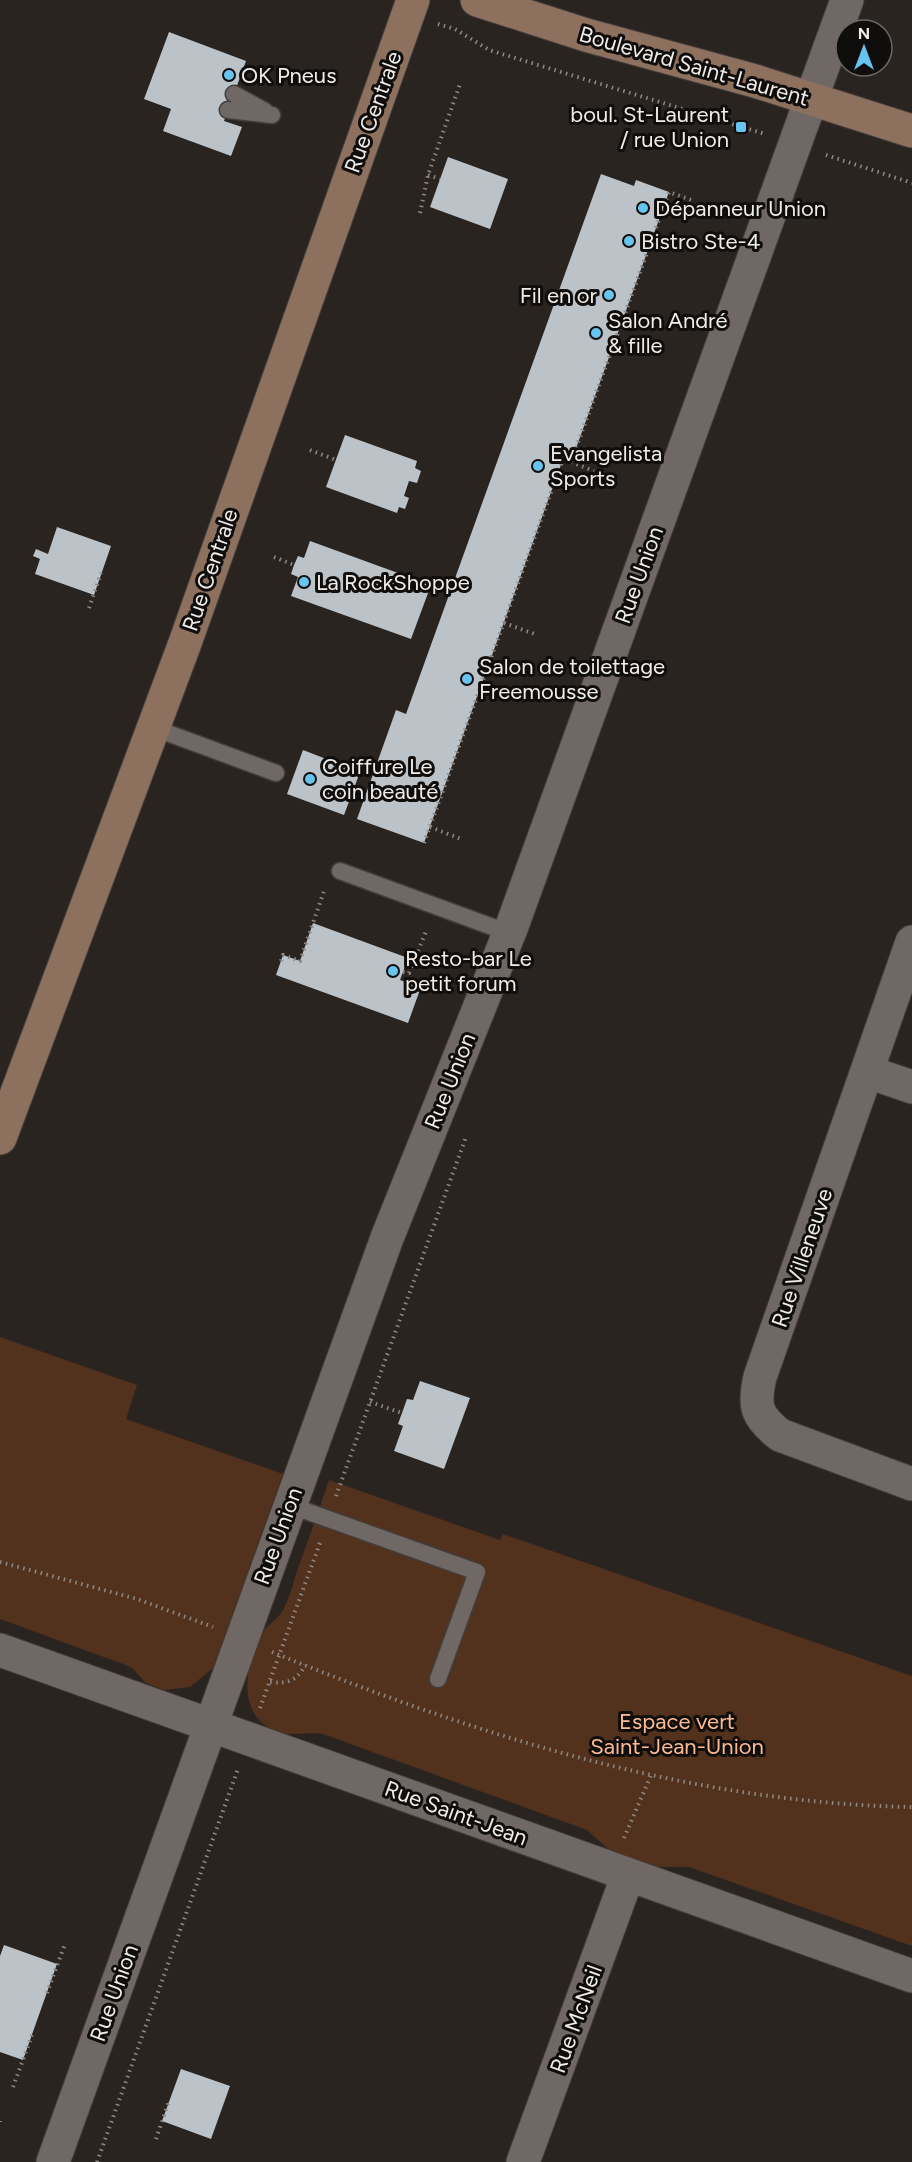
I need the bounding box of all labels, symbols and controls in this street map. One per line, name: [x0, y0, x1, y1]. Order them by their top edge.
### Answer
north arrow: [834, 18, 894, 78]
street label: Boulevard Saint-Laurent: [576, 20, 812, 112]
text: N: [858, 24, 870, 43]
street label: Rue Centrale: [339, 47, 407, 177]
place label: OK Pneus: [241, 62, 336, 89]
marker: OK Pneus: [222, 68, 236, 82]
place label: boul. St-Laurent / rue Union: [570, 101, 729, 153]
marker: boul. St-Laurent / rue Union: [734, 120, 748, 134]
place label: Dépanneur Union: [655, 195, 826, 222]
marker: Dépanneur Union: [636, 201, 650, 215]
place label: Bistro Ste-4: [641, 228, 760, 255]
marker: Bistro Ste-4: [622, 234, 636, 248]
place label: Fil en or: [520, 282, 598, 309]
marker: Fil en or: [602, 288, 616, 302]
place label: Salon André & fille: [608, 307, 728, 359]
marker: Salon André & fille: [589, 326, 603, 340]
place label: Evangelista Sports: [550, 440, 662, 492]
marker: Evangelista Sports: [531, 459, 545, 473]
street label: Rue Centrale: [176, 505, 244, 635]
street label: Rue Union: [609, 523, 669, 627]
place label: La RockShoppe: [316, 569, 470, 596]
marker: La RockShoppe: [297, 575, 311, 589]
place label: Salon de toilettage Freemousse: [479, 653, 665, 705]
marker: Salon de toilettage Freemousse: [460, 672, 474, 686]
place label: Coiffure Le coin beauté: [322, 753, 438, 805]
marker: Coiffure Le coin beauté: [303, 772, 317, 786]
place label: Resto-bar Le petit forum: [405, 945, 532, 997]
marker: Resto-bar Le petit forum: [386, 964, 400, 978]
street label: Rue Union: [418, 1029, 482, 1133]
street label: Rue Villeneuve: [766, 1185, 838, 1331]
street label: Rue Union: [248, 1484, 308, 1588]
park label: Espace vert Saint-Jean-Union: [590, 1708, 764, 1760]
street label: Rue Saint-Jean: [381, 1775, 531, 1851]
street label: Rue Union: [84, 1941, 144, 2045]
street label: Rue McNeil: [544, 1961, 608, 2077]

